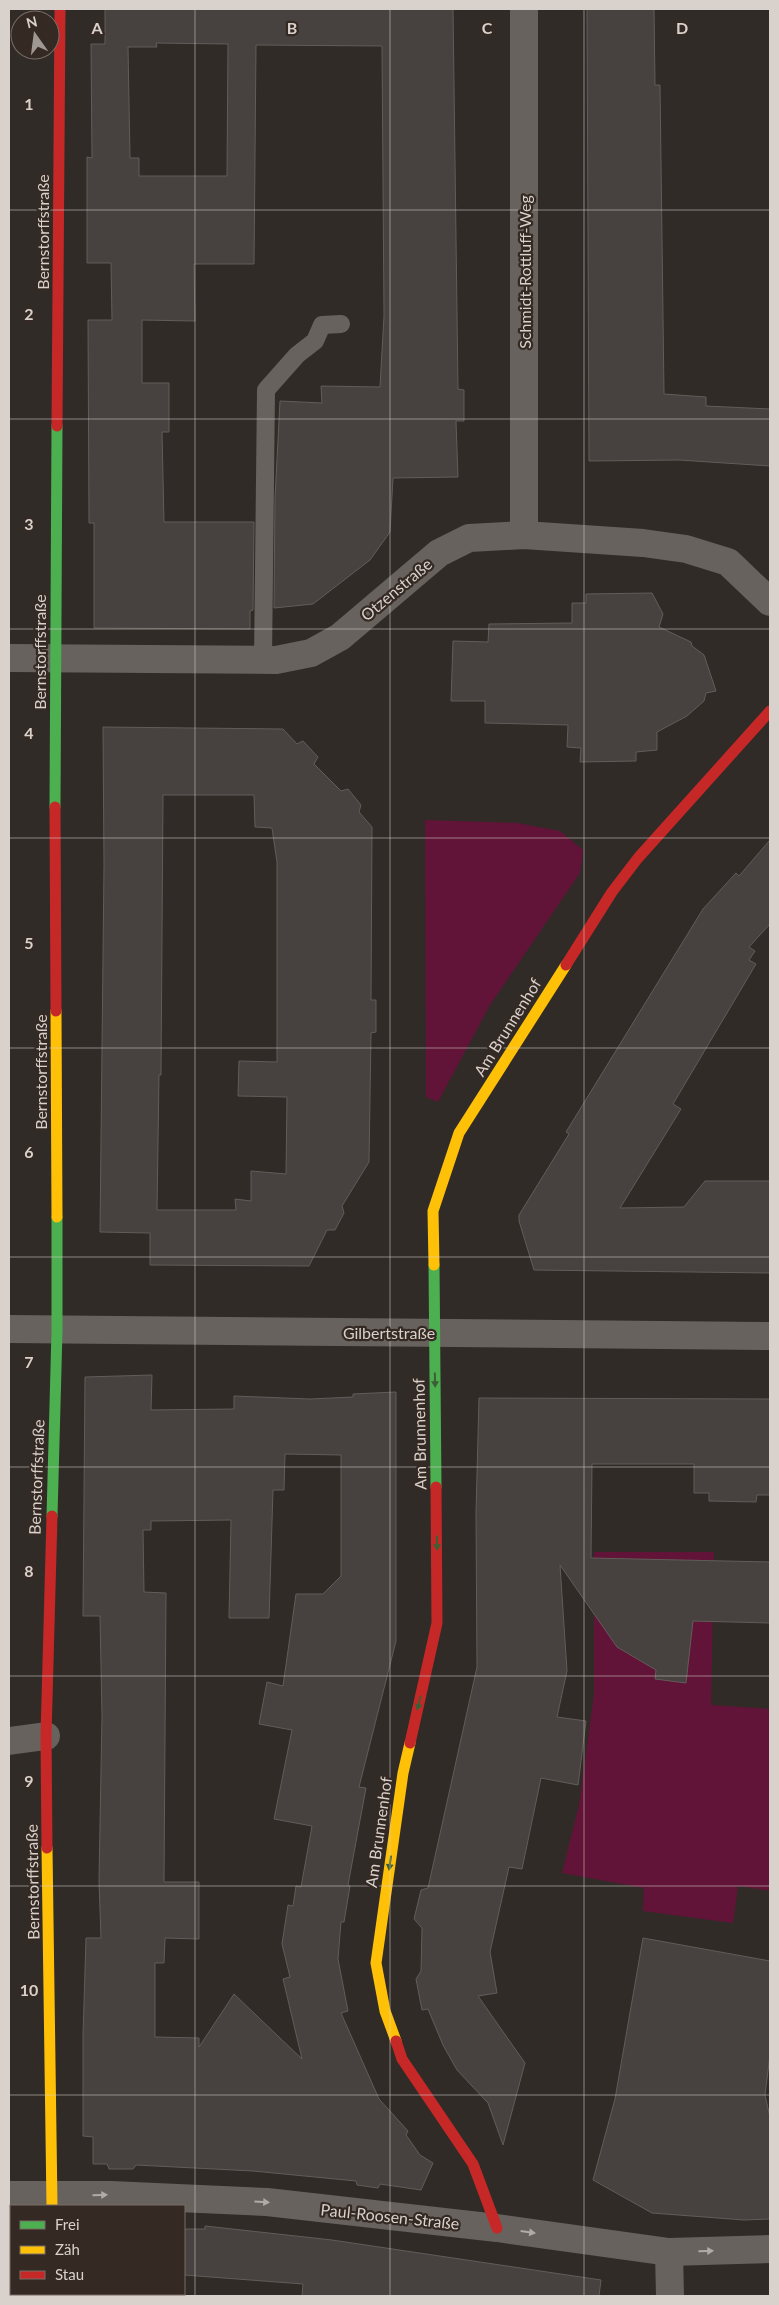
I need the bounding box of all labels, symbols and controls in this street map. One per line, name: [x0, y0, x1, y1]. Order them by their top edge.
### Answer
north arrow: [10, 10, 60, 60]
text: N: [24, 12, 39, 31]
text: A: [90, 18, 103, 37]
text: B: [287, 18, 297, 37]
text: C: [482, 18, 493, 37]
text: D: [676, 18, 688, 37]
text: 1: [24, 94, 34, 113]
street label: Bernstorffstraße: [33, 174, 52, 290]
street label: Schmidt-Rottluff-Weg: [515, 195, 534, 349]
text: 2: [24, 304, 34, 323]
text: 3: [24, 514, 34, 533]
street label: Otzenstraße: [357, 554, 435, 624]
street label: Bernstorffstraße: [30, 594, 49, 710]
text: 4: [24, 723, 34, 742]
text: 5: [24, 933, 34, 952]
street label: Am Brunnenhof: [469, 974, 545, 1079]
street label: Bernstorffstraße: [31, 1014, 50, 1130]
text: 6: [24, 1142, 34, 1161]
street label: Gilbertstraße: [343, 1323, 435, 1342]
text: 7: [24, 1352, 34, 1371]
one-way arrow: [431, 1373, 439, 1389]
street label: Am Brunnenhof: [409, 1378, 429, 1490]
street label: Bernstorffstraße: [24, 1419, 48, 1535]
one-way arrow: [433, 1535, 441, 1551]
text: 8: [24, 1561, 34, 1580]
one-way arrow: [415, 1696, 423, 1711]
text: 9: [24, 1771, 34, 1790]
street label: Am Brunnenhof: [361, 1775, 395, 1889]
street label: Bernstorffstraße: [21, 1824, 43, 1940]
one-way arrow: [386, 1855, 394, 1871]
text: 10: [20, 1980, 38, 1999]
one-way arrow: [92, 2191, 108, 2199]
one-way arrow: [254, 2198, 270, 2206]
street label: Paul-Roosen-Straße: [320, 2199, 460, 2233]
legend: [10, 2205, 185, 2295]
text: Frei: [55, 2215, 80, 2233]
one-way arrow: [520, 2228, 536, 2236]
text: Zäh: [55, 2240, 80, 2258]
one-way arrow: [699, 2247, 715, 2255]
text: Stau: [55, 2265, 84, 2283]

